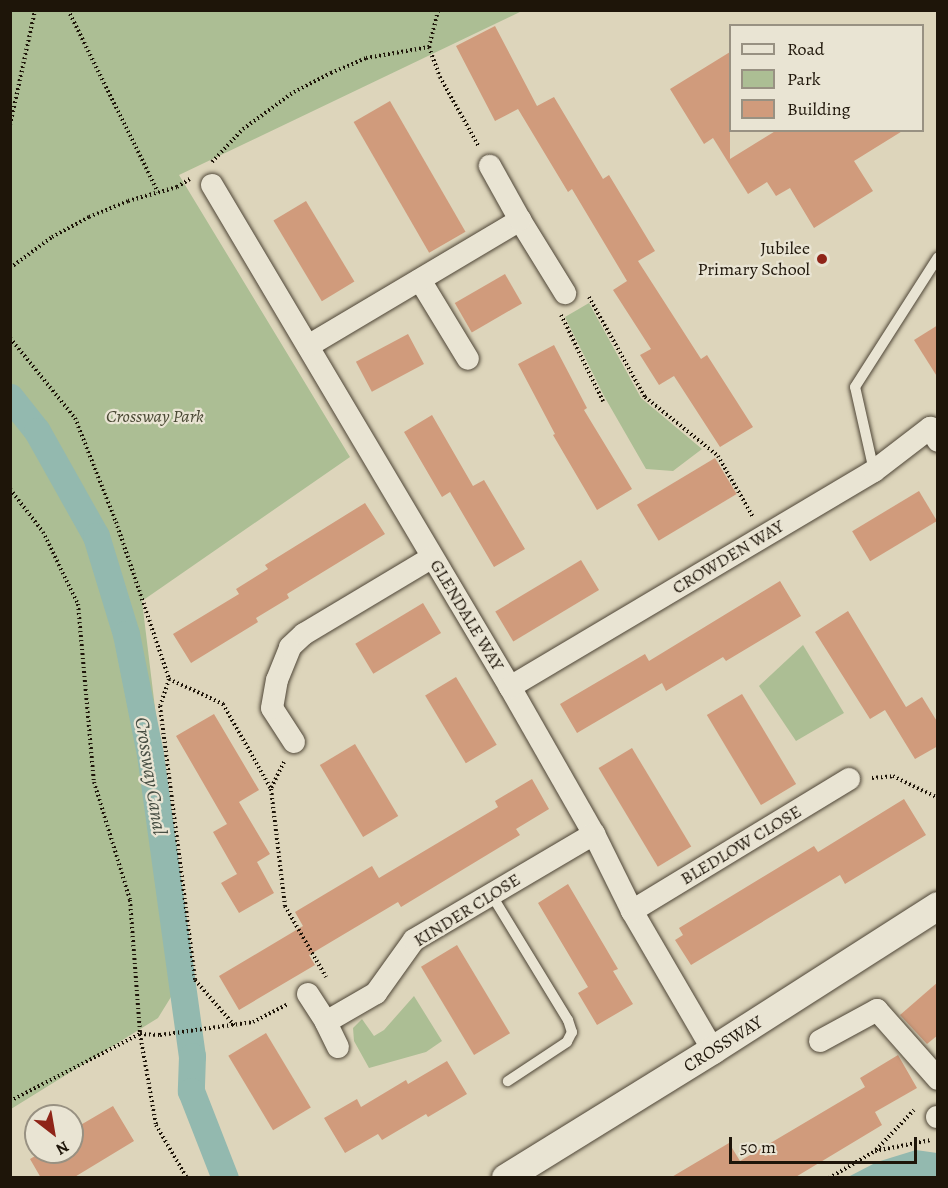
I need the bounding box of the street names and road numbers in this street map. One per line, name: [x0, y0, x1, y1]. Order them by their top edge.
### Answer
street label: CROWDEN WAY: [668, 515, 788, 599]
street label: GLENDALE WAY: [425, 556, 509, 674]
street label: BLEDLOW CLOSE: [677, 800, 805, 890]
street label: KINDER CLOSE: [410, 869, 524, 951]
street label: CROSSWAY: [679, 1011, 767, 1077]

